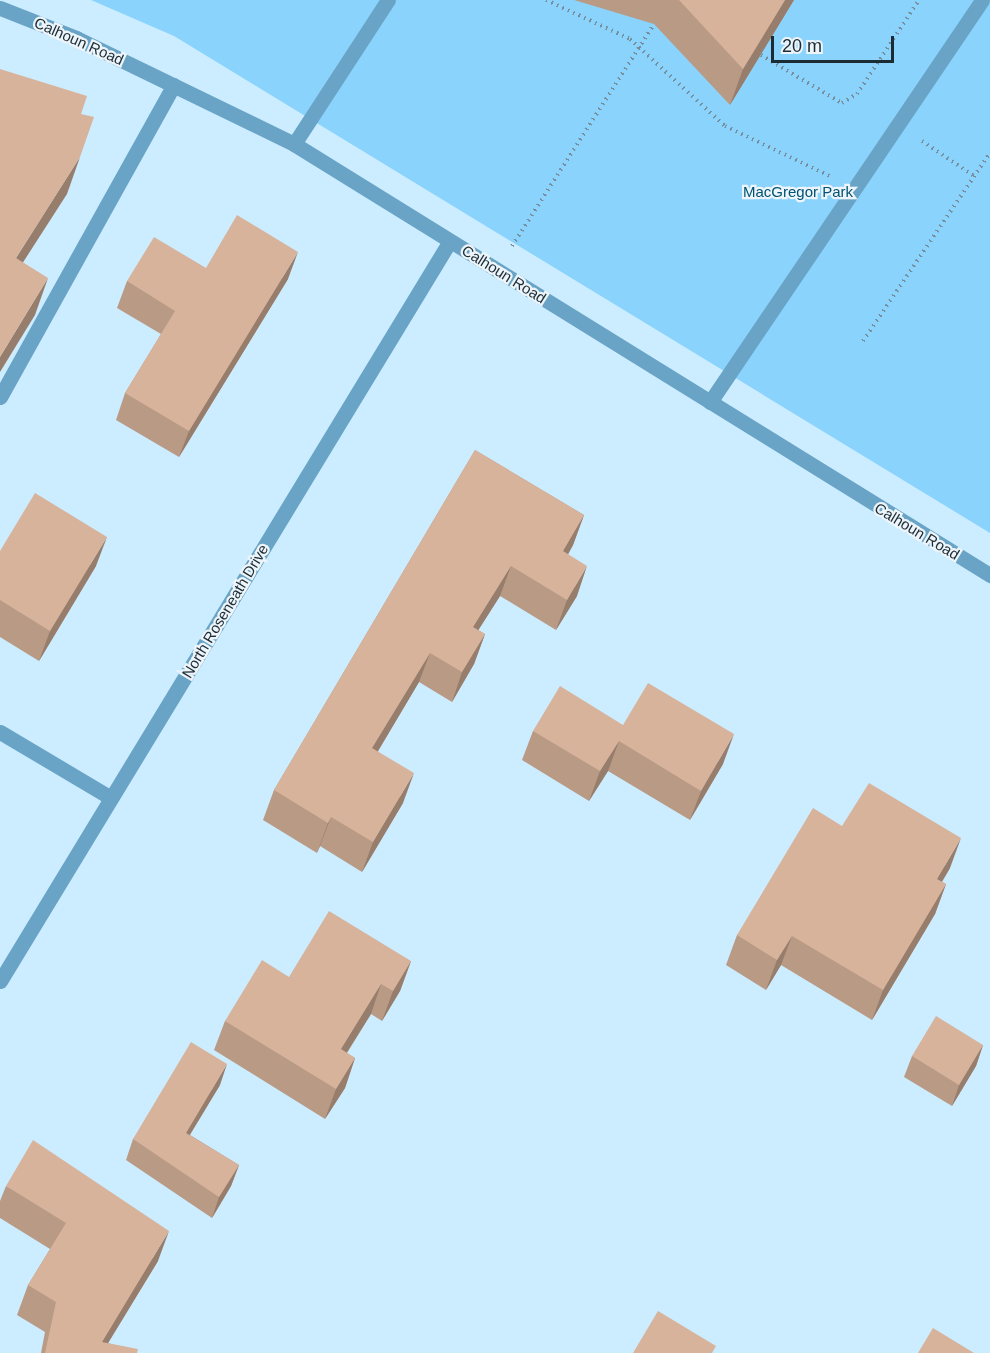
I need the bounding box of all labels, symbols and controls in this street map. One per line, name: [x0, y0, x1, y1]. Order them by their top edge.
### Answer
street label: Calhoun Road: [32, 13, 126, 69]
scale bar: [774, 24, 897, 62]
text: 20 m: [782, 36, 822, 56]
park label: MacGregor Park: [743, 183, 853, 201]
street label: Calhoun Road: [459, 241, 549, 307]
street label: Calhoun Road: [871, 499, 963, 563]
street label: North Roseneath Drive: [178, 541, 272, 681]

